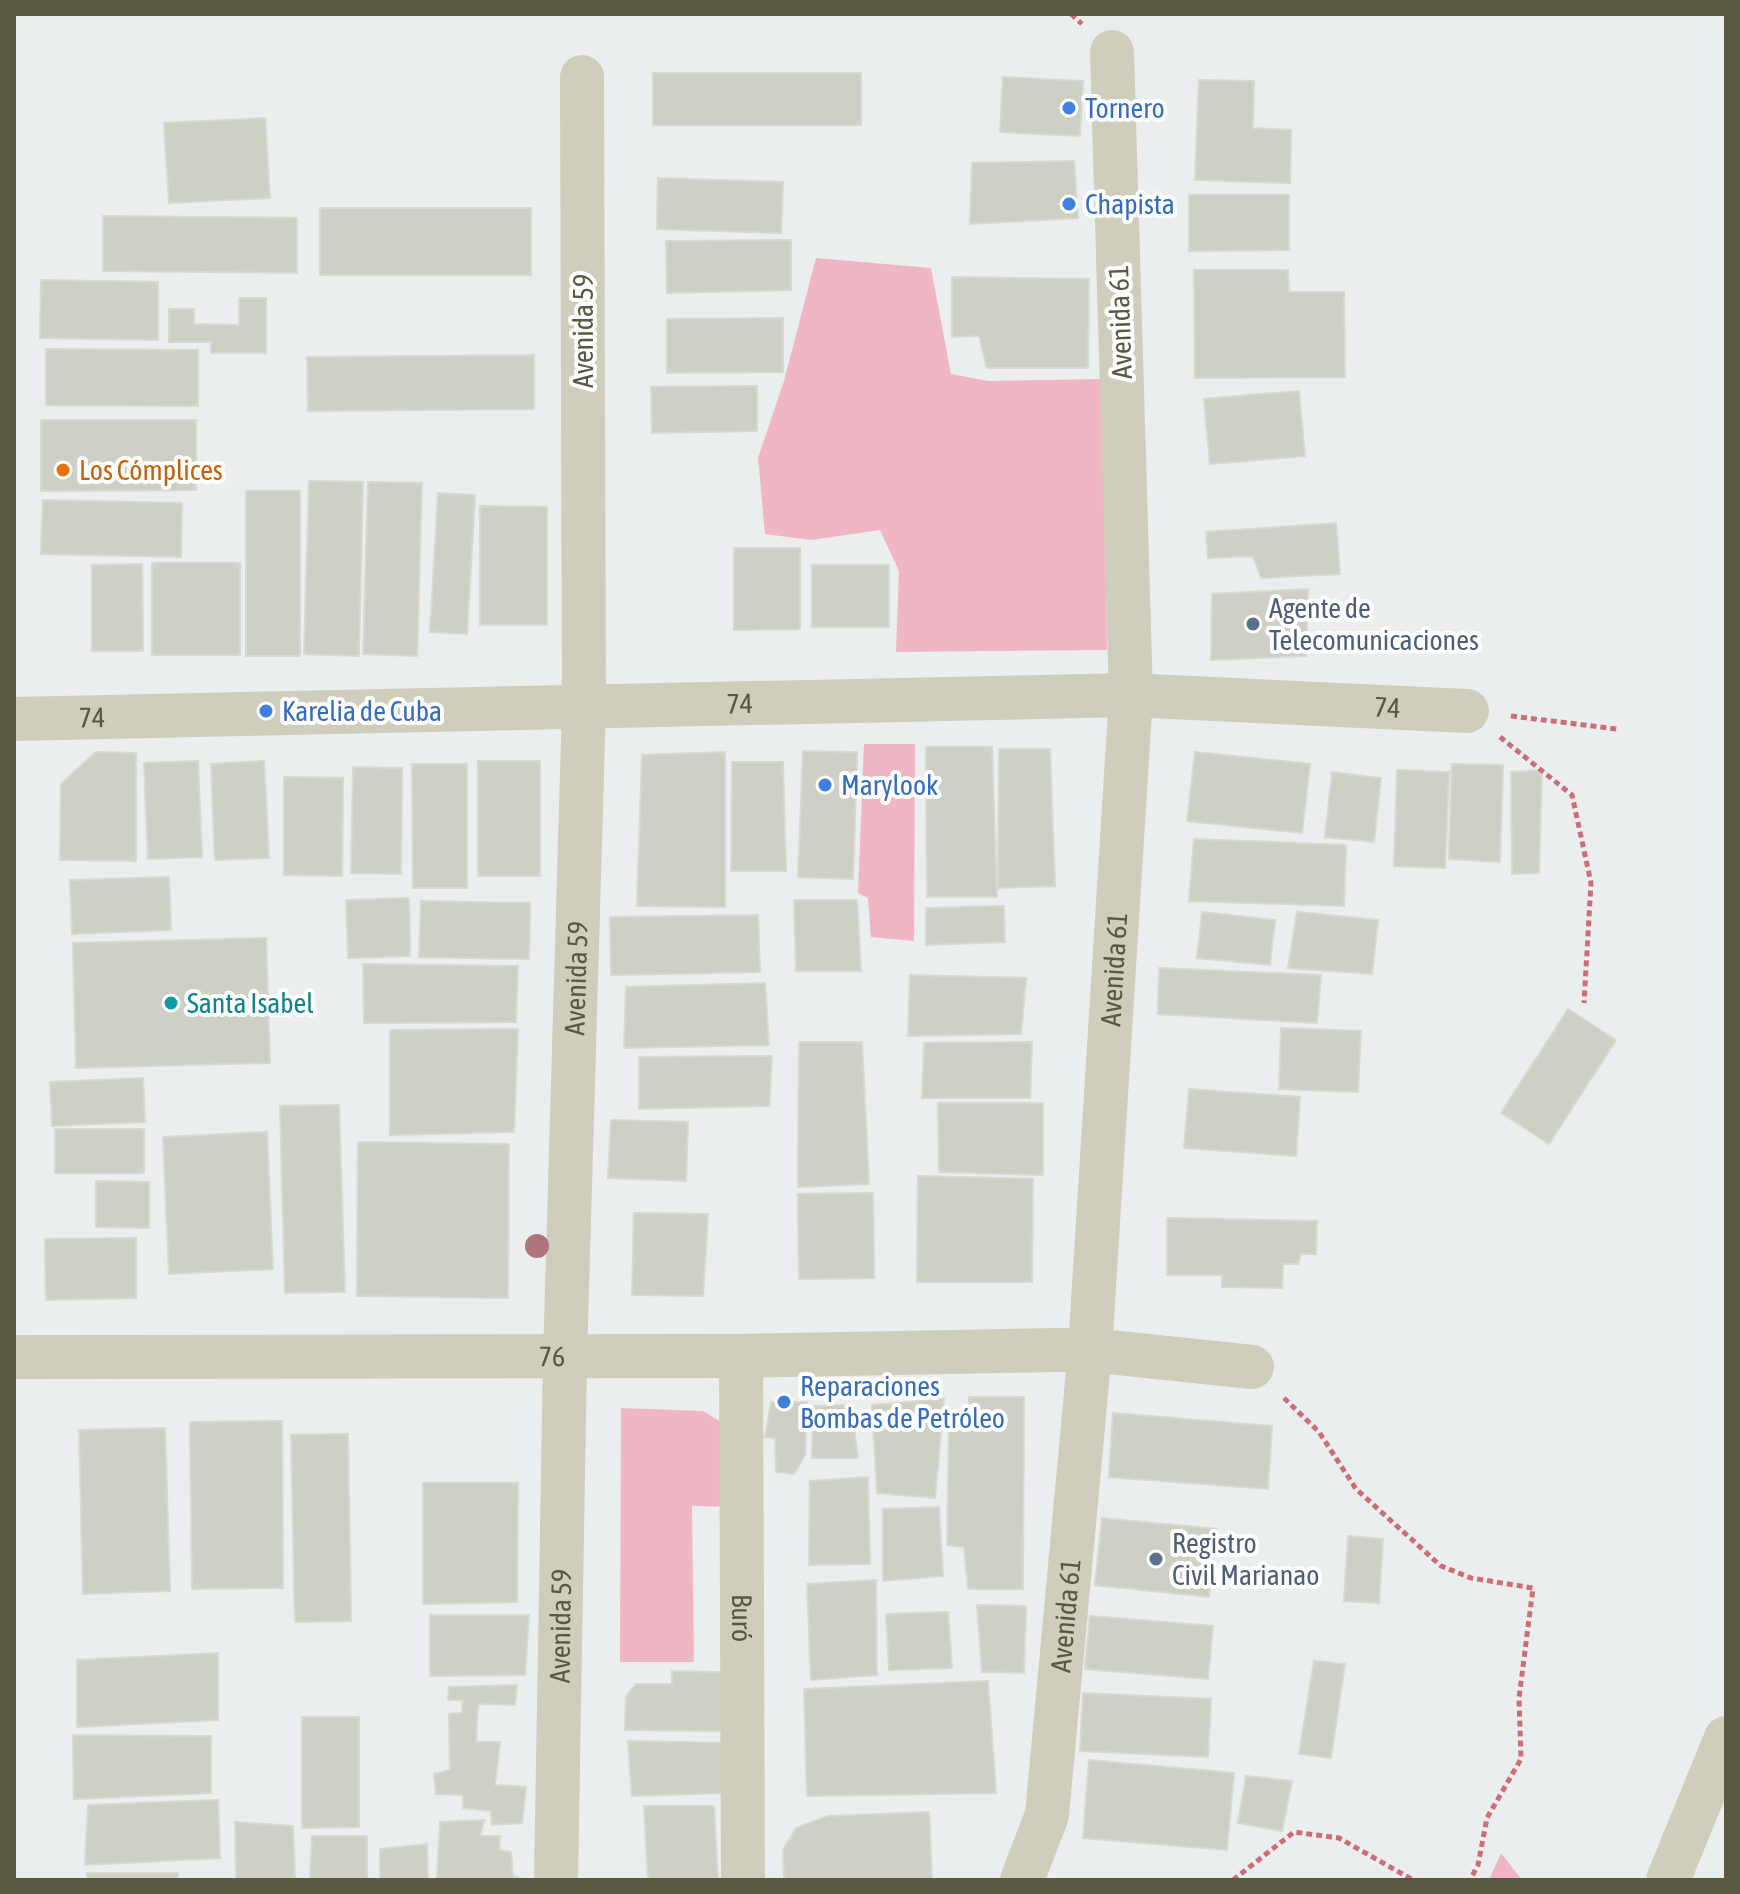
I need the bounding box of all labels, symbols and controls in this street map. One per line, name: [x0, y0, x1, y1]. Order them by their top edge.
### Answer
place label: Tornero: [1085, 92, 1165, 124]
marker: Tornero: [1060, 99, 1078, 117]
place label: Chapista: [1085, 188, 1175, 220]
marker: Chapista: [1060, 195, 1078, 213]
street label: Avenida 61: [1102, 264, 1138, 380]
street label: Avenida 59: [567, 274, 599, 388]
place label: Los Cómplices: [79, 454, 223, 486]
marker: Los Cómplices: [54, 461, 72, 479]
place label: Agente de Telecomunicaciones: [1269, 592, 1479, 656]
marker: Agente de Telecomunicaciones: [1244, 615, 1262, 633]
street label: 74: [726, 687, 753, 720]
street label: 74: [1374, 691, 1401, 724]
place label: Karelia de Cuba: [282, 695, 442, 727]
street label: 74: [78, 701, 105, 734]
marker: Karelia de Cuba: [257, 702, 275, 720]
place label: Marylook: [841, 769, 938, 801]
marker: Marylook: [816, 776, 834, 794]
street label: Avenida 61: [1094, 911, 1133, 1027]
street label: Avenida 59: [558, 921, 594, 1036]
place label: Santa Isabel: [187, 987, 314, 1019]
marker: Santa Isabel: [162, 994, 180, 1012]
street label: 76: [539, 1340, 565, 1372]
place label: Reparaciones Bombas de Petróleo: [800, 1370, 1005, 1434]
marker: Reparaciones Bombas de Petróleo: [775, 1393, 793, 1411]
place label: Registro Civil Marianao: [1172, 1527, 1320, 1591]
marker: Registro Civil Marianao: [1147, 1550, 1165, 1568]
street label: Avenida 61: [1044, 1557, 1087, 1674]
street label: Avenida 59: [543, 1569, 577, 1683]
street label: Buró: [726, 1594, 758, 1642]

